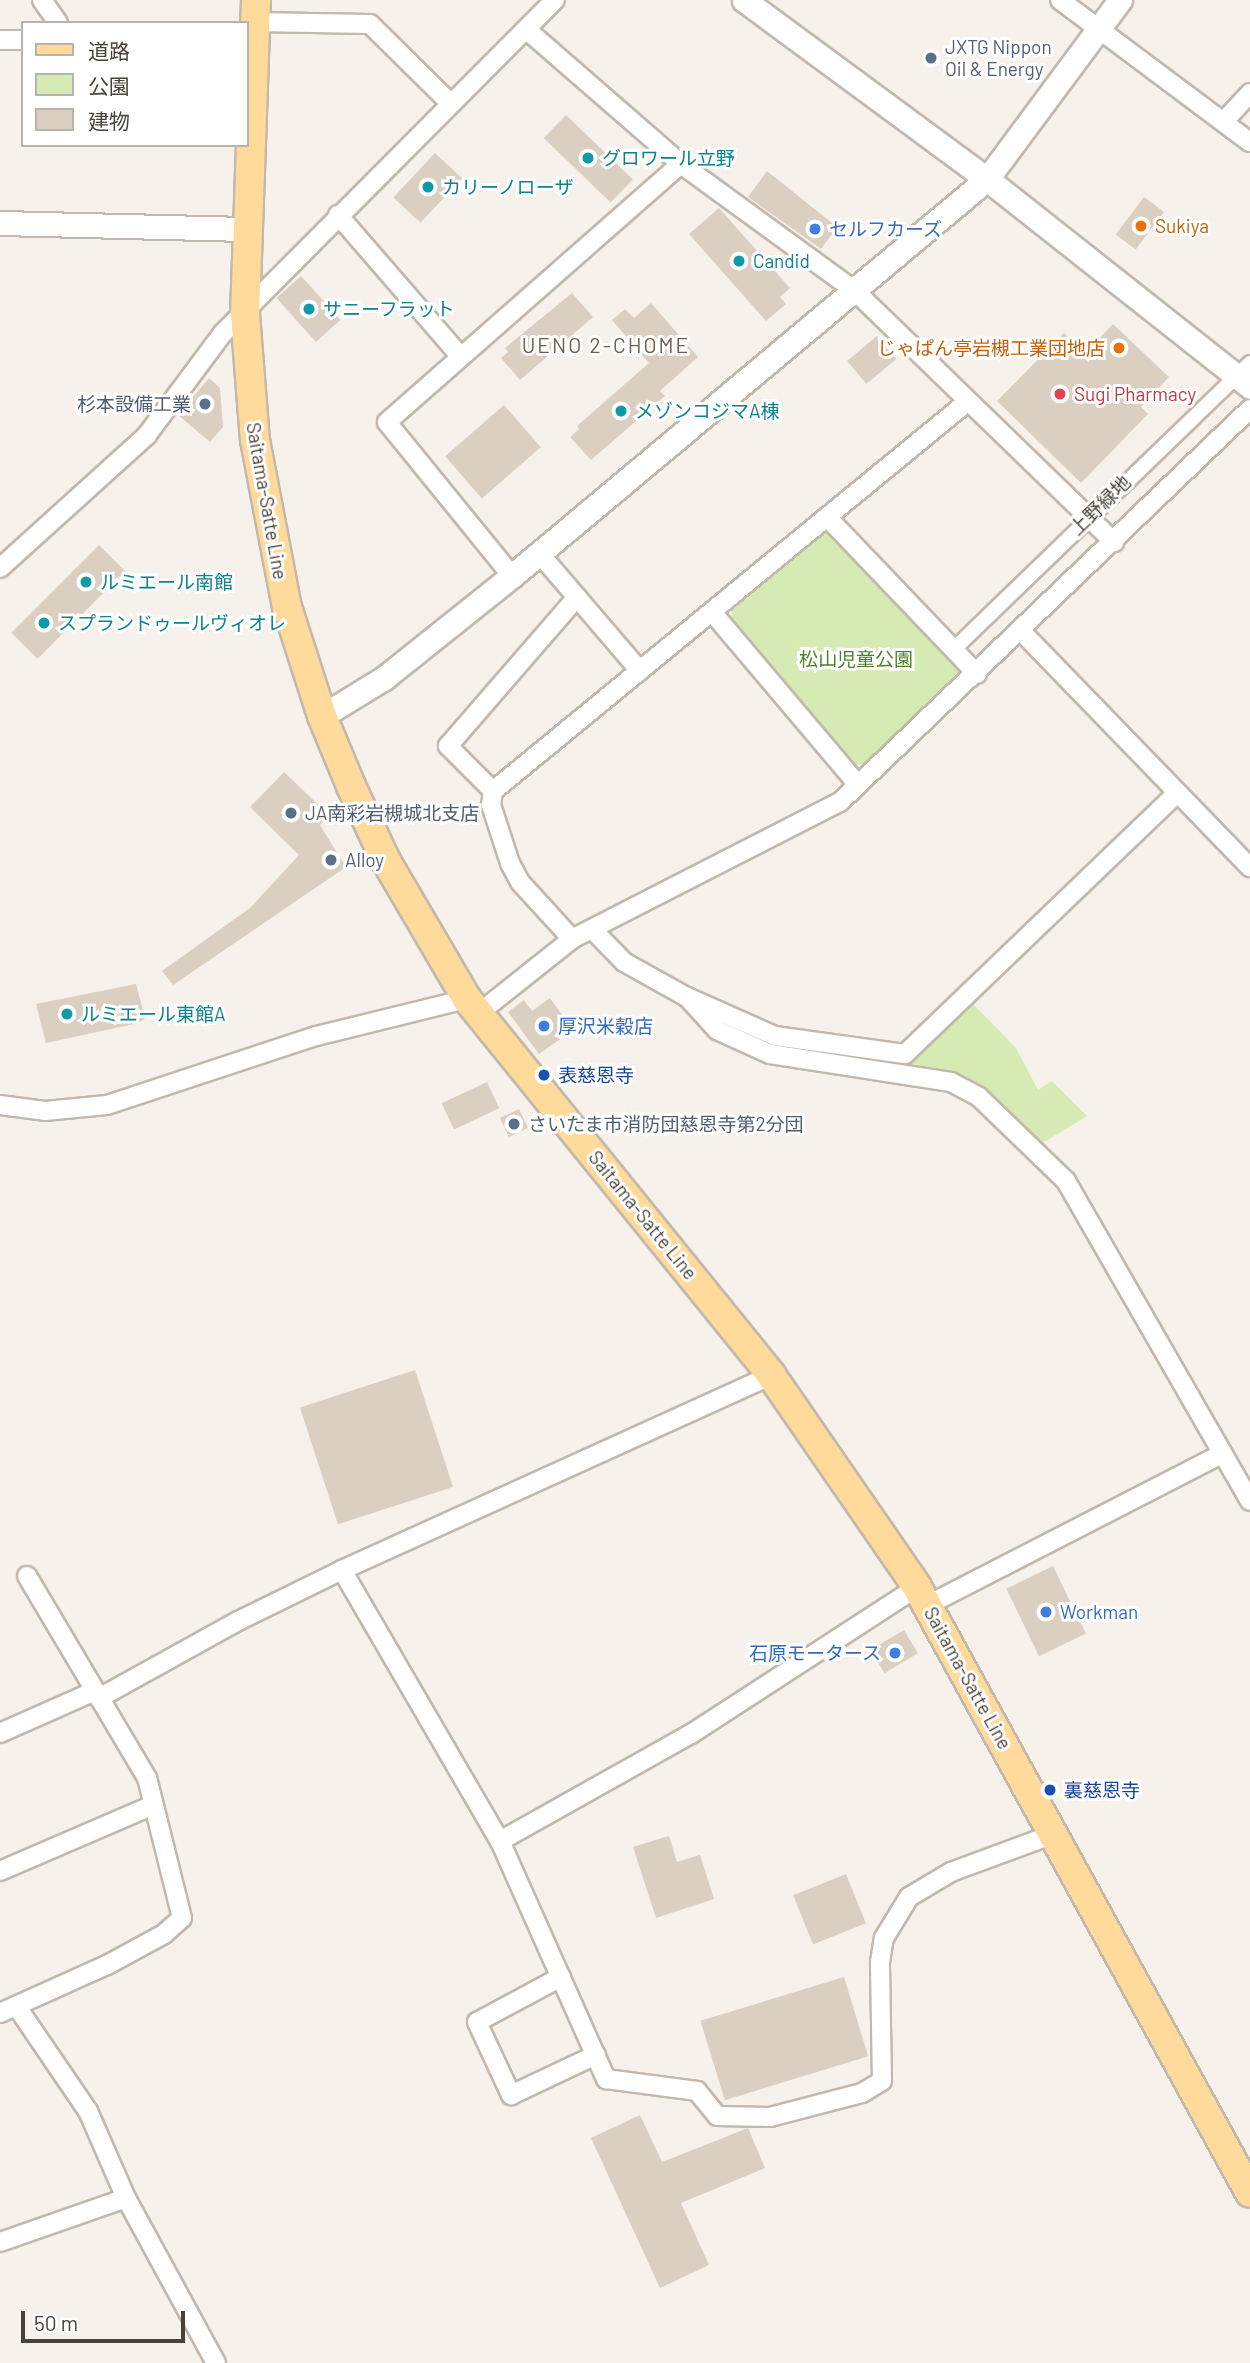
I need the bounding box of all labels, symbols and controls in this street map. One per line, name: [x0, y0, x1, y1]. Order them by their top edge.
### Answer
legend: [21, 21, 248, 147]
place label: JXTG Nippon Oil & Energy: [945, 36, 1052, 80]
text: 道路: [88, 38, 130, 63]
marker: JXTG Nippon Oil & Energy: [923, 50, 939, 66]
text: 公園: [88, 73, 130, 98]
text: 建物: [88, 108, 130, 133]
place label: グロワール立野: [602, 147, 735, 169]
marker: グロワール立野: [580, 150, 596, 166]
place label: カリーノローザ: [442, 176, 575, 198]
marker: カリーノローザ: [420, 179, 436, 195]
place label: Sukiya: [1155, 215, 1209, 237]
place label: セルフカーズ: [829, 218, 943, 240]
marker: Sukiya: [1133, 218, 1149, 234]
marker: セルフカーズ: [807, 221, 823, 237]
place label: Candid: [753, 250, 810, 272]
marker: Candid: [731, 253, 747, 269]
place label: サニーフラット: [323, 298, 456, 320]
marker: サニーフラット: [301, 301, 317, 317]
district label: UENO 2-CHOME: [523, 332, 689, 358]
place label: じゃぱん亭岩槻工業団地店: [877, 337, 1105, 359]
marker: じゃぱん亭岩槻工業団地店: [1111, 340, 1127, 356]
place label: Sugi Pharmacy: [1074, 383, 1196, 405]
marker: Sugi Pharmacy: [1052, 386, 1068, 402]
place label: 杉本設備工業: [77, 393, 191, 415]
marker: 杉本設備工業: [197, 396, 213, 412]
place label: メゾンコジマA棟: [635, 400, 780, 422]
marker: メゾンコジマA棟: [613, 403, 629, 419]
street label: Saitama-Satte Line: [242, 421, 292, 581]
street label: 上野緑地: [1065, 470, 1135, 540]
place label: ルミエール南館: [100, 571, 233, 593]
marker: ルミエール南館: [78, 574, 94, 590]
place label: スプランドゥールヴィオレ: [58, 612, 286, 634]
marker: スプランドゥールヴィオレ: [36, 615, 52, 631]
park label: 松山児童公園: [799, 648, 913, 670]
place label: JA南彩岩槻城北支店: [305, 802, 479, 824]
marker: JA南彩岩槻城北支店: [283, 805, 299, 821]
place label: Alloy: [345, 849, 384, 871]
marker: Alloy: [323, 852, 339, 868]
place label: ルミエール東館A: [81, 1003, 226, 1025]
marker: ルミエール東館A: [59, 1006, 75, 1022]
place label: 厚沢米穀店: [558, 1015, 653, 1037]
marker: 厚沢米穀店: [536, 1018, 552, 1034]
place label: 表慈恩寺: [558, 1064, 634, 1086]
marker: 表慈恩寺: [536, 1067, 552, 1083]
place label: さいたま市消防団慈恩寺第2分団: [528, 1113, 804, 1135]
marker: さいたま市消防団慈恩寺第2分団: [506, 1116, 522, 1132]
street label: Saitama-Satte Line: [584, 1146, 702, 1284]
place label: Workman: [1060, 1601, 1138, 1623]
street label: Saitama-Satte Line: [919, 1603, 1017, 1753]
marker: Workman: [1038, 1604, 1054, 1620]
place label: 石原モータース: [748, 1642, 881, 1664]
marker: 石原モータース: [887, 1645, 903, 1661]
place label: 裏慈恩寺: [1064, 1779, 1140, 1801]
marker: 裏慈恩寺: [1042, 1782, 1058, 1798]
scale bar: [24, 2296, 189, 2340]
text: 50 m: [34, 2310, 78, 2335]

